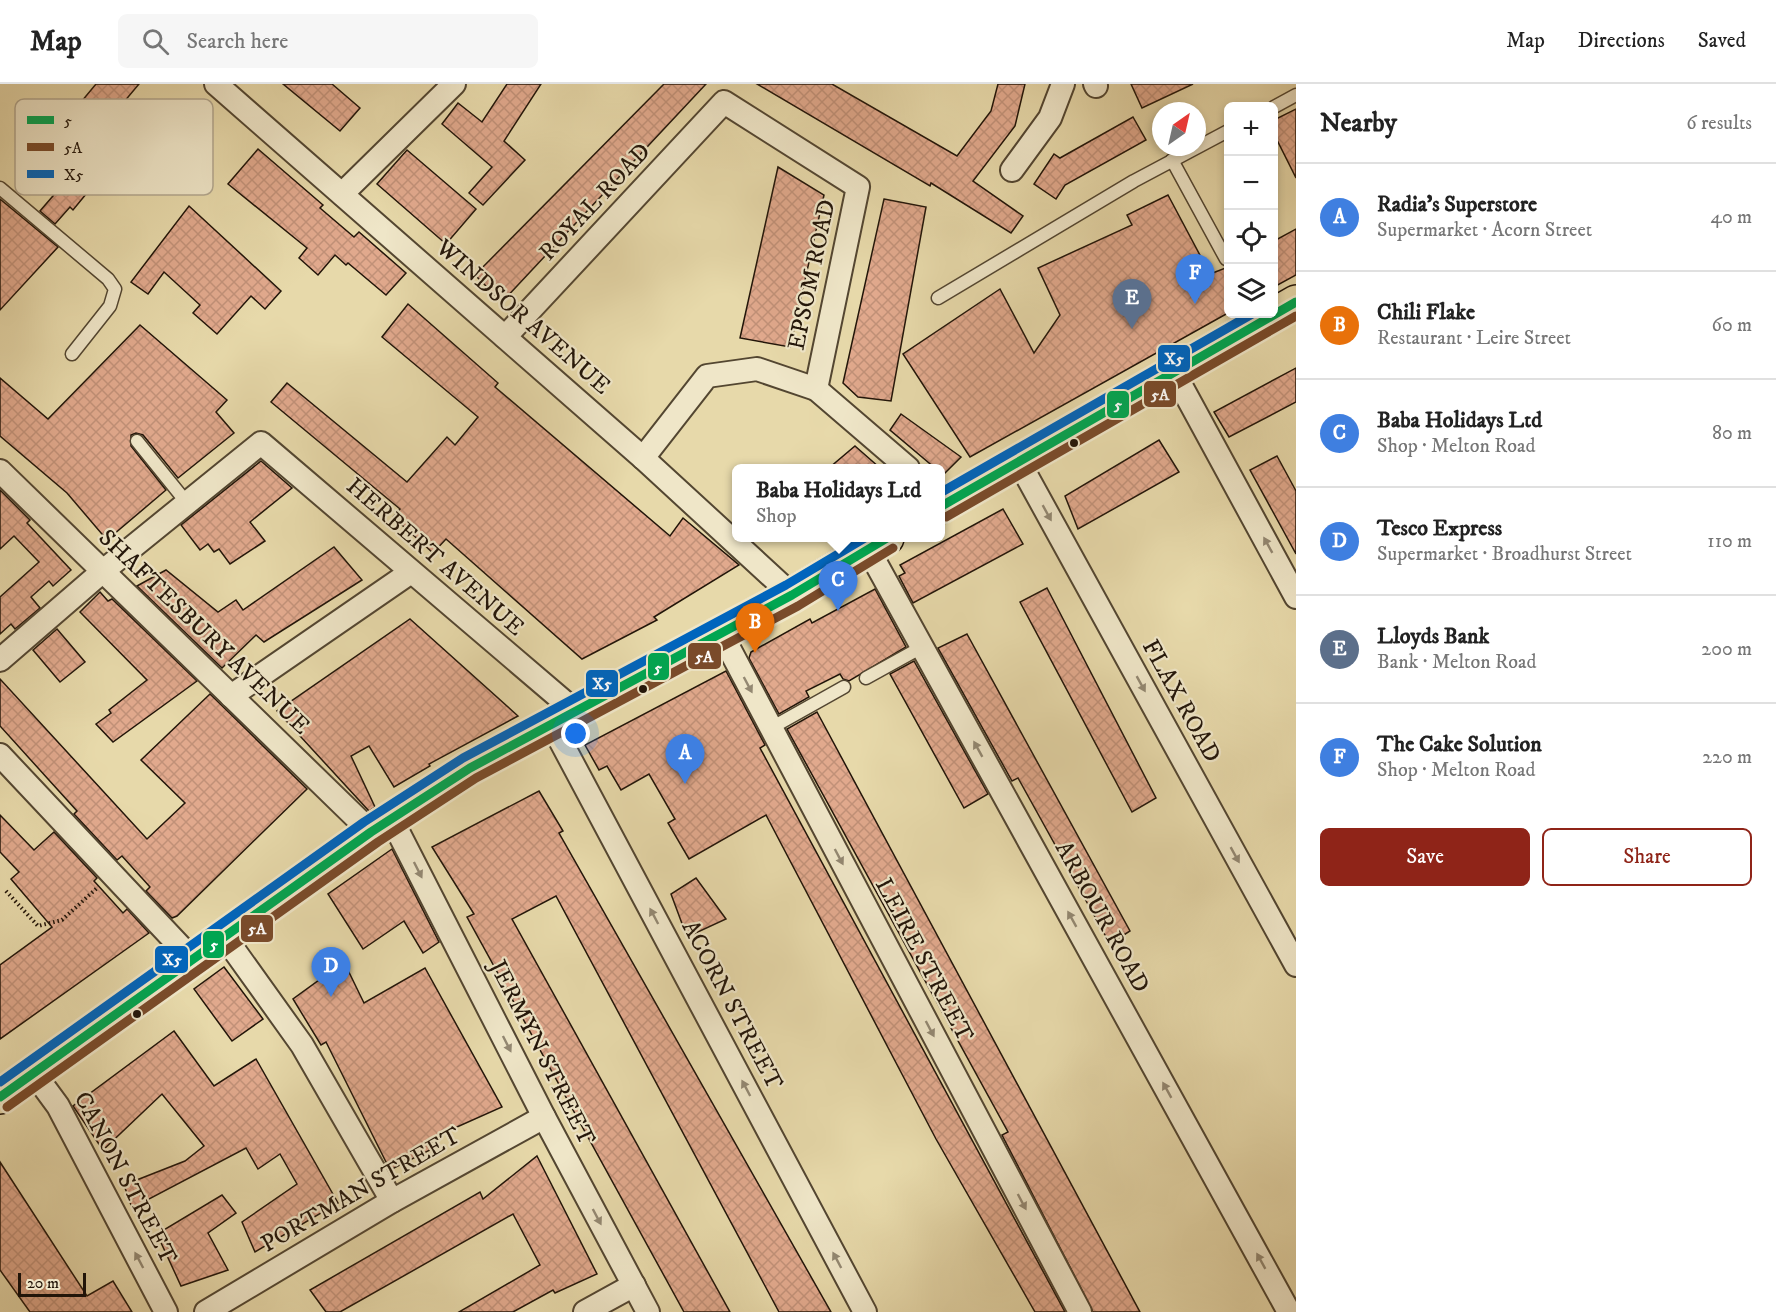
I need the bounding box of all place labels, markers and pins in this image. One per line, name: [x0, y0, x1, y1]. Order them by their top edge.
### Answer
pin: F: [1176, 254, 1214, 304]
pin: E: [1112, 280, 1152, 329]
unlabelled marker: [1068, 437, 1080, 449]
pin: C: [818, 562, 858, 611]
pin: B: [736, 604, 774, 653]
unlabelled marker: [637, 683, 649, 695]
pin: A: [666, 734, 704, 784]
pin: D: [312, 948, 350, 997]
unlabelled marker: [131, 1008, 143, 1020]

